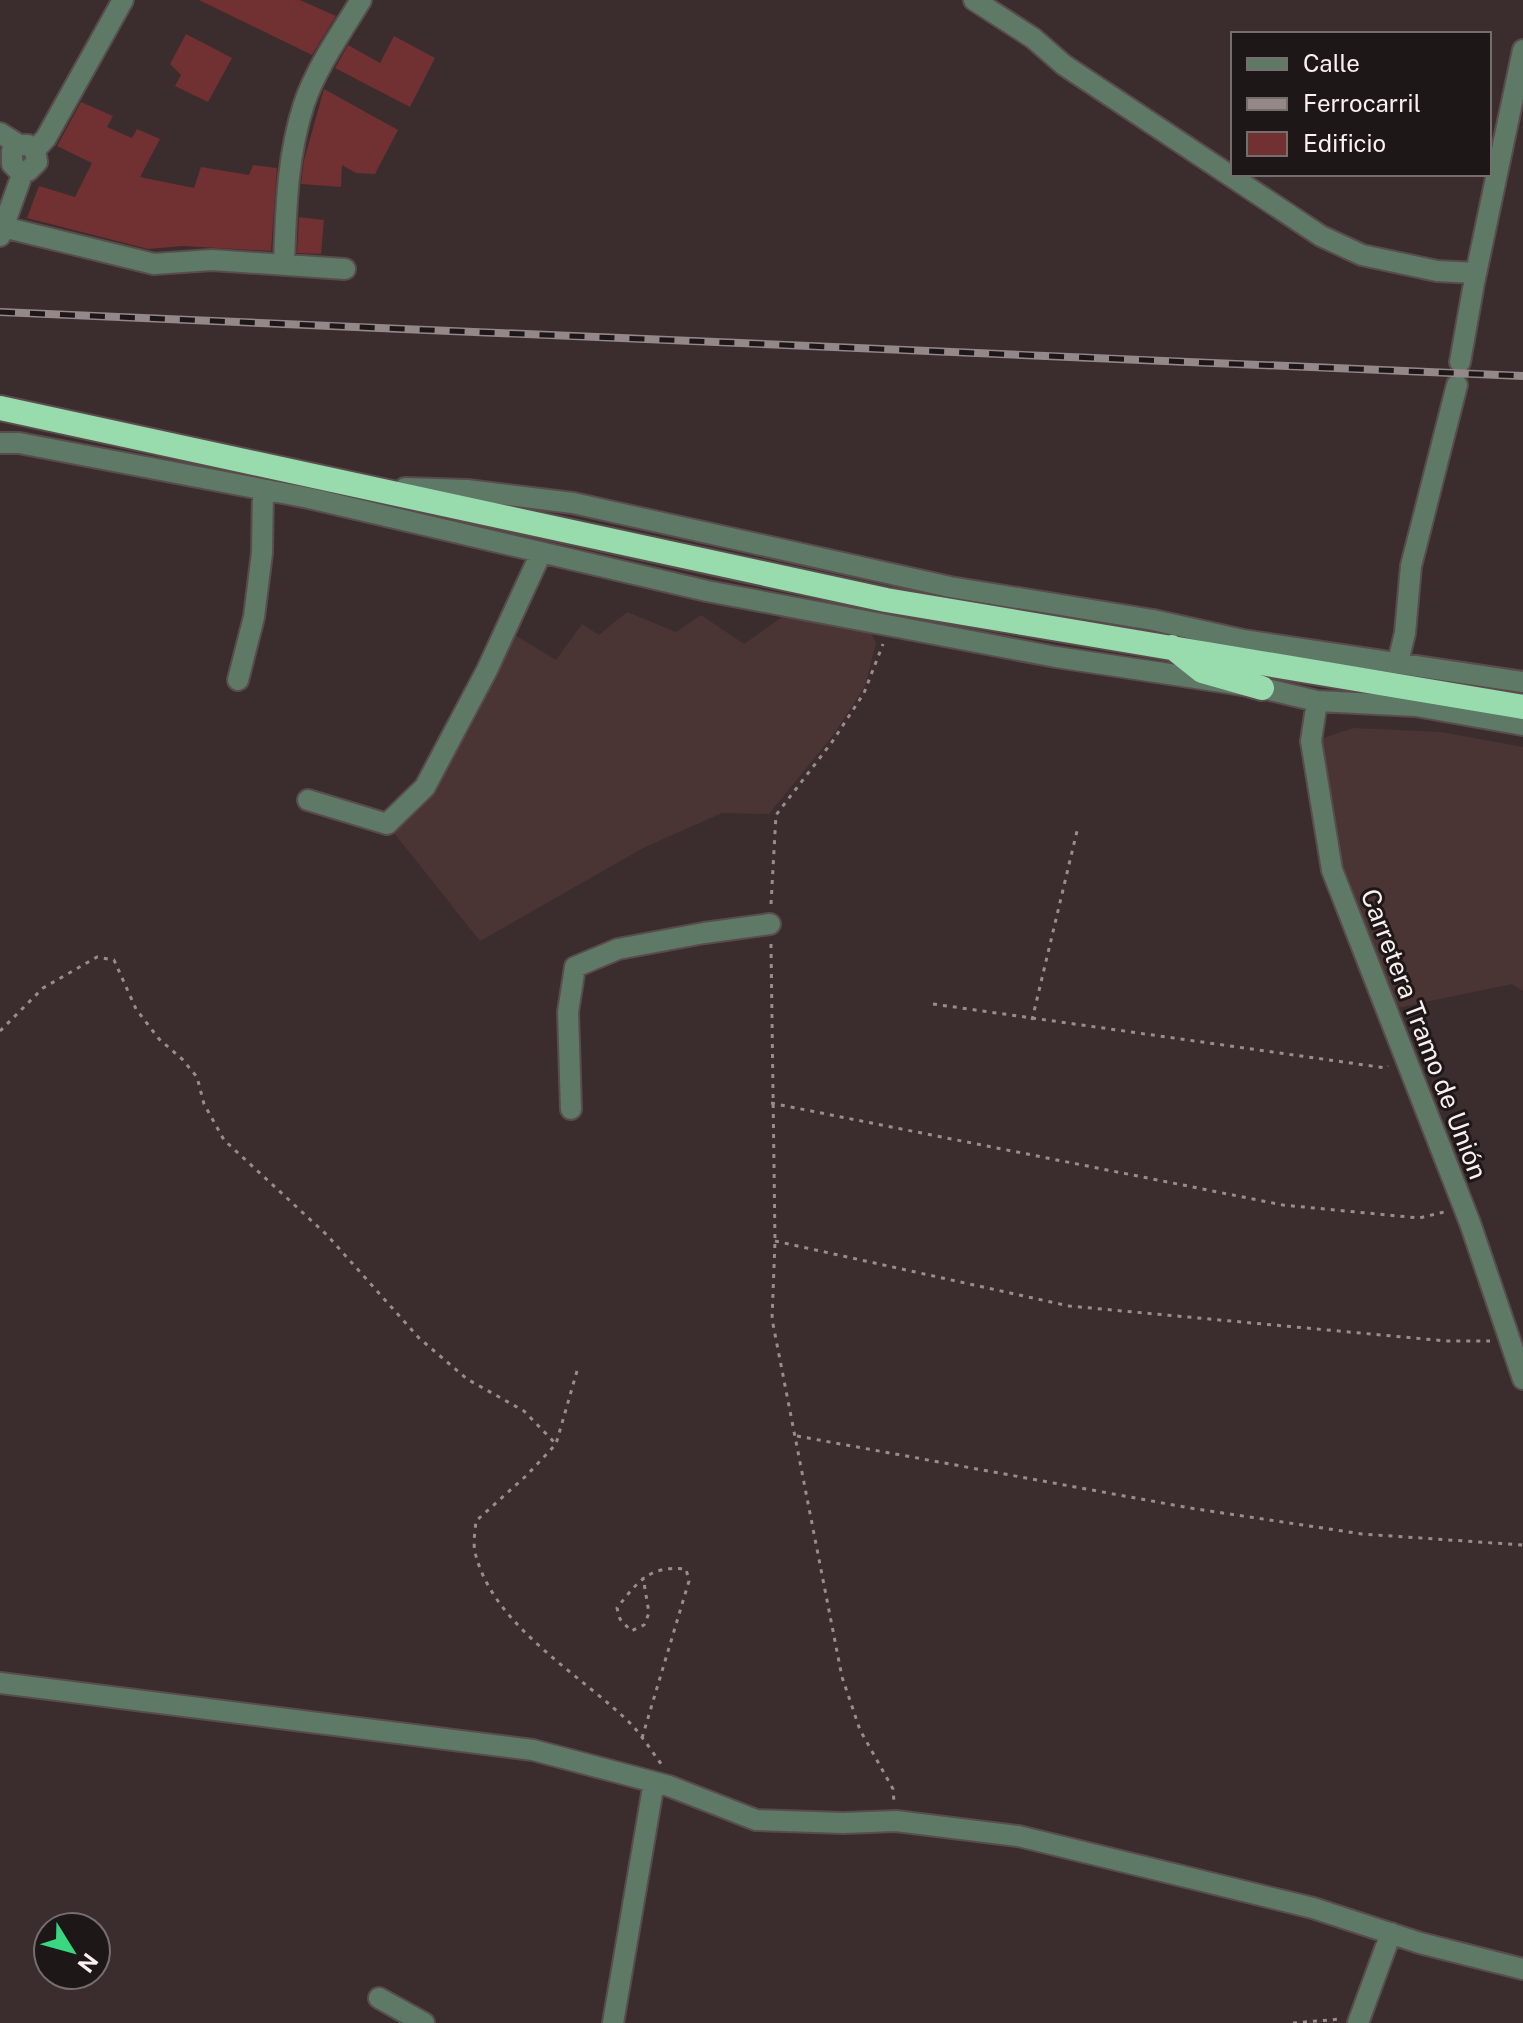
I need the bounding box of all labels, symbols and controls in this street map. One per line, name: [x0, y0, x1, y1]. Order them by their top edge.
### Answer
legend: [1231, 32, 1491, 176]
text: Calle: [1303, 49, 1360, 77]
text: Ferrocarril: [1303, 89, 1421, 117]
text: Edificio: [1303, 129, 1386, 157]
street label: Carretera Tramo de Unión: [1355, 884, 1494, 1183]
north arrow: [32, 1911, 112, 1991]
text: N: [72, 1948, 104, 1978]

